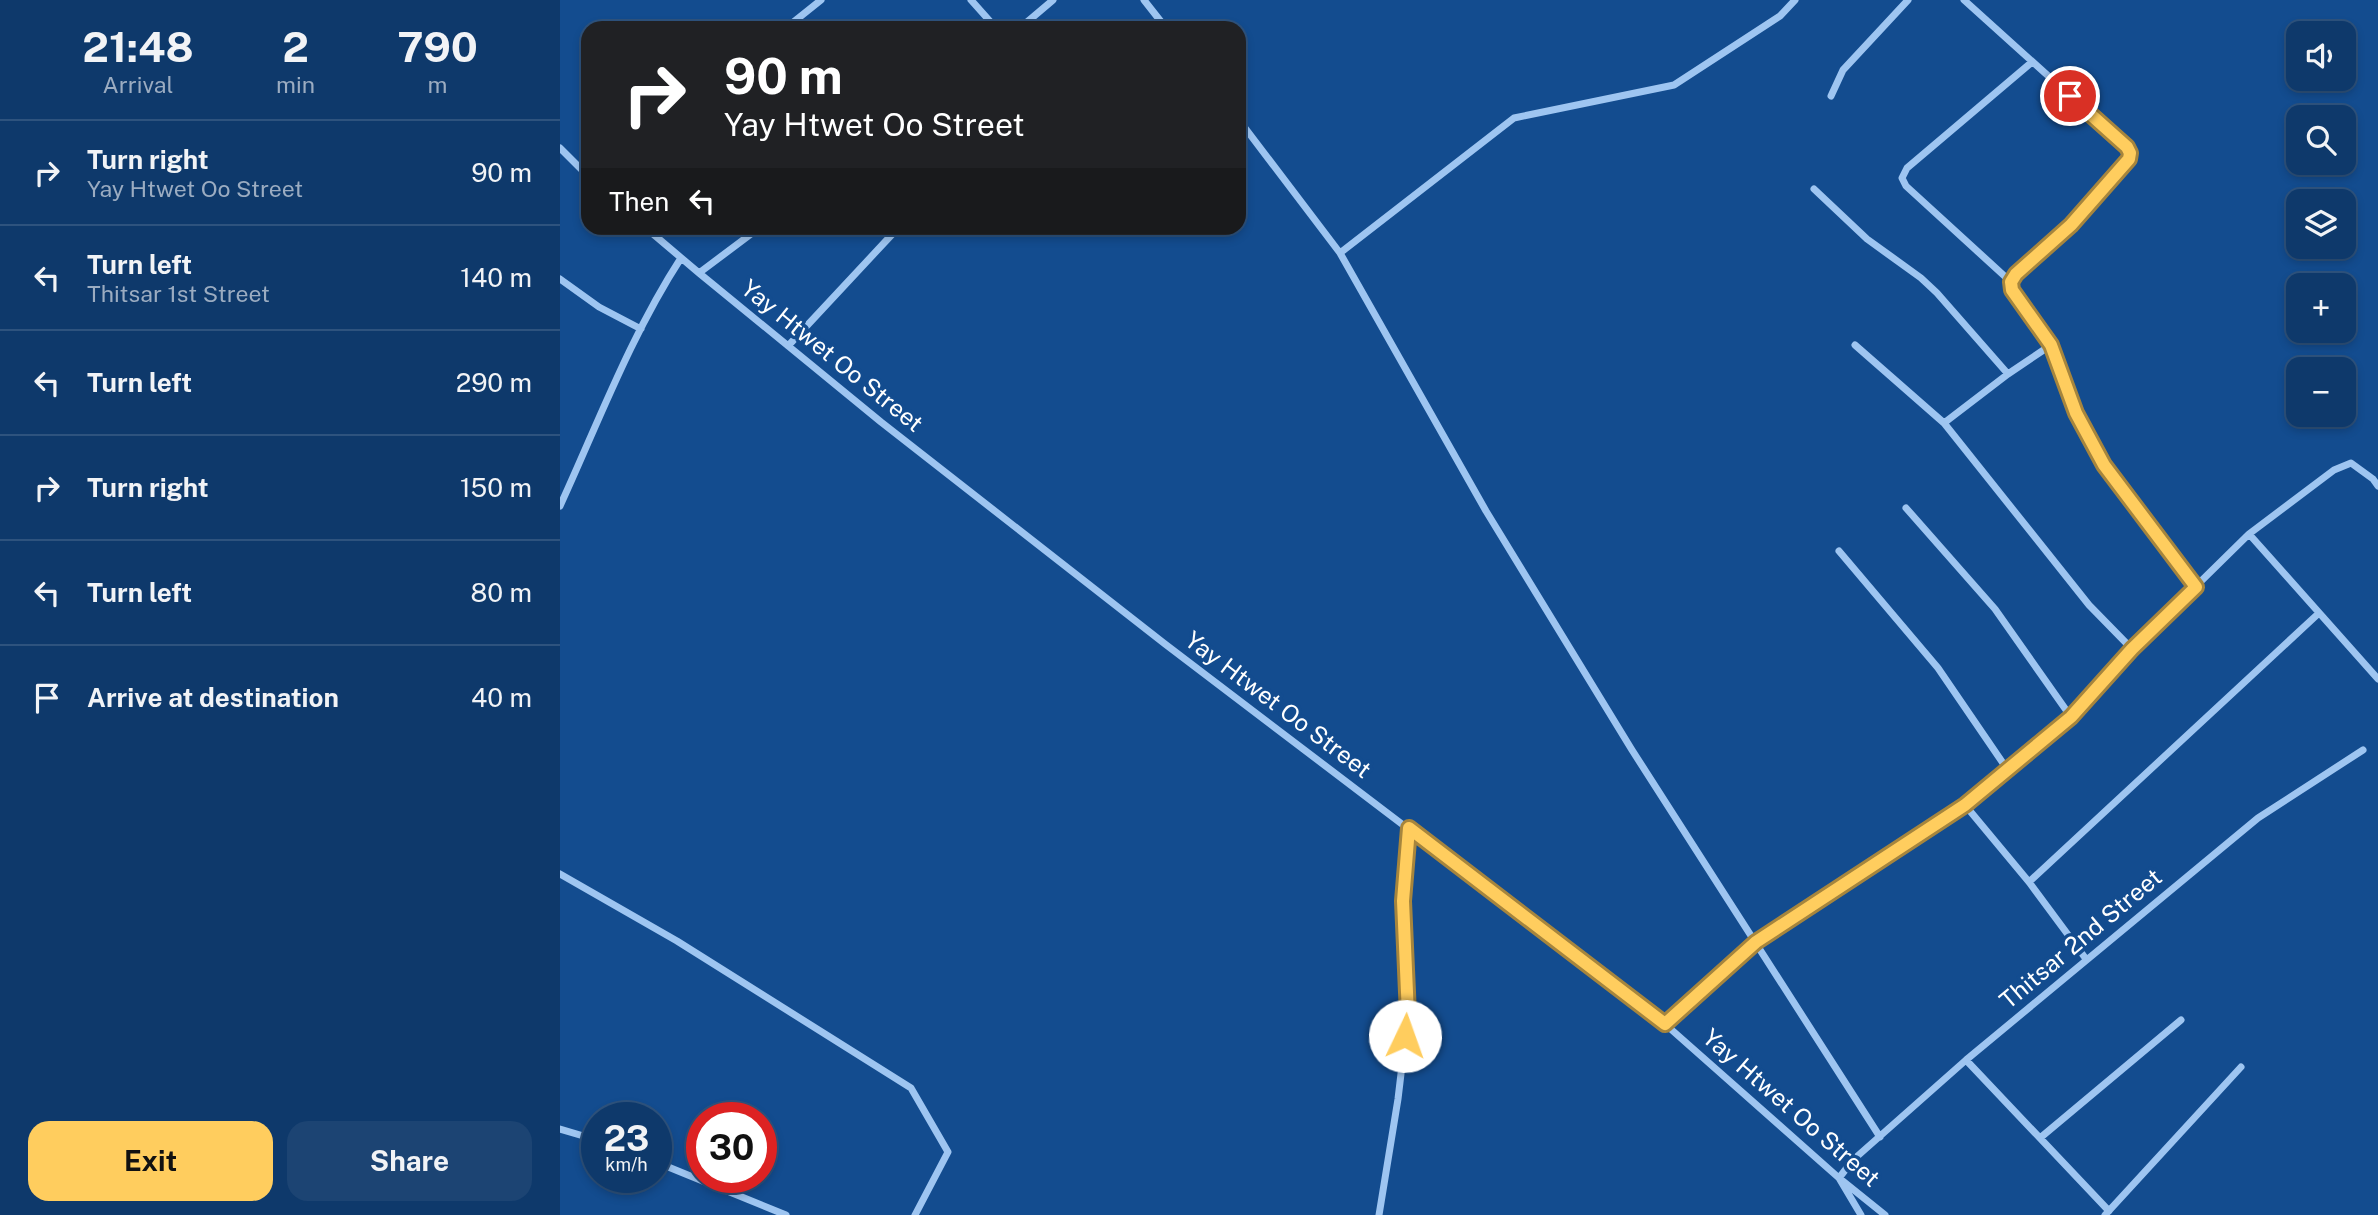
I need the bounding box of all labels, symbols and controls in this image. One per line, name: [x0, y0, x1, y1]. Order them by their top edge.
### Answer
map controls: [2286, 21, 2356, 427]
button: sound: [2286, 21, 2356, 91]
text: 21:48: [82, 22, 194, 71]
text: 2: [282, 22, 309, 71]
text: 790: [397, 22, 478, 71]
text: 90 m: [724, 47, 843, 105]
icon: right: [609, 49, 700, 140]
pin: [2040, 66, 2100, 126]
text: Arrival: [102, 71, 174, 98]
text: min: [276, 71, 315, 98]
text: m: [428, 71, 447, 98]
icon: arrive: [2051, 77, 2089, 115]
button: search: [2286, 105, 2356, 175]
text: Yay Htwet Oo Street: [724, 106, 1025, 143]
text: Turn right: [87, 144, 209, 175]
icon: right: [28, 154, 66, 192]
text: 90 m: [471, 157, 532, 188]
text: Yay Htwet Oo Street: [87, 175, 303, 202]
icon: left: [683, 182, 721, 220]
text: Then: [609, 186, 669, 217]
button: layers: [2286, 189, 2356, 259]
text: Turn left: [87, 249, 192, 280]
icon: left: [28, 259, 66, 297]
text: 140 m: [460, 262, 532, 293]
street label: Yay Htwet Oo Street: [736, 273, 929, 437]
button: +: [2286, 273, 2356, 343]
text: Thitsar 1st Street: [87, 280, 270, 307]
button: −: [2286, 357, 2356, 427]
icon: left: [28, 364, 66, 402]
text: Turn left: [87, 367, 192, 398]
text: 290 m: [456, 367, 532, 398]
icon: right: [28, 469, 66, 507]
text: Turn right: [87, 472, 209, 503]
text: 150 m: [460, 472, 532, 503]
icon: left: [28, 574, 66, 612]
text: Turn left: [87, 577, 192, 608]
text: 80 m: [471, 577, 532, 608]
street label: Yay Htwet Oo Street: [1180, 625, 1377, 783]
icon: arrive: [28, 679, 66, 717]
text: Arrive at destination: [87, 682, 339, 713]
text: 40 m: [471, 682, 532, 713]
street label: Thitsar 2nd Street: [1994, 862, 2167, 1014]
position arrow: [1368, 999, 1442, 1073]
street label: Yay Htwet Oo Street: [1697, 1023, 1886, 1192]
speed limit sign: 30: [686, 1102, 777, 1193]
text: 23: [604, 1118, 649, 1159]
button: Exit: [28, 1121, 273, 1201]
button: Share: [287, 1121, 532, 1201]
text: km/h: [605, 1154, 648, 1175]

